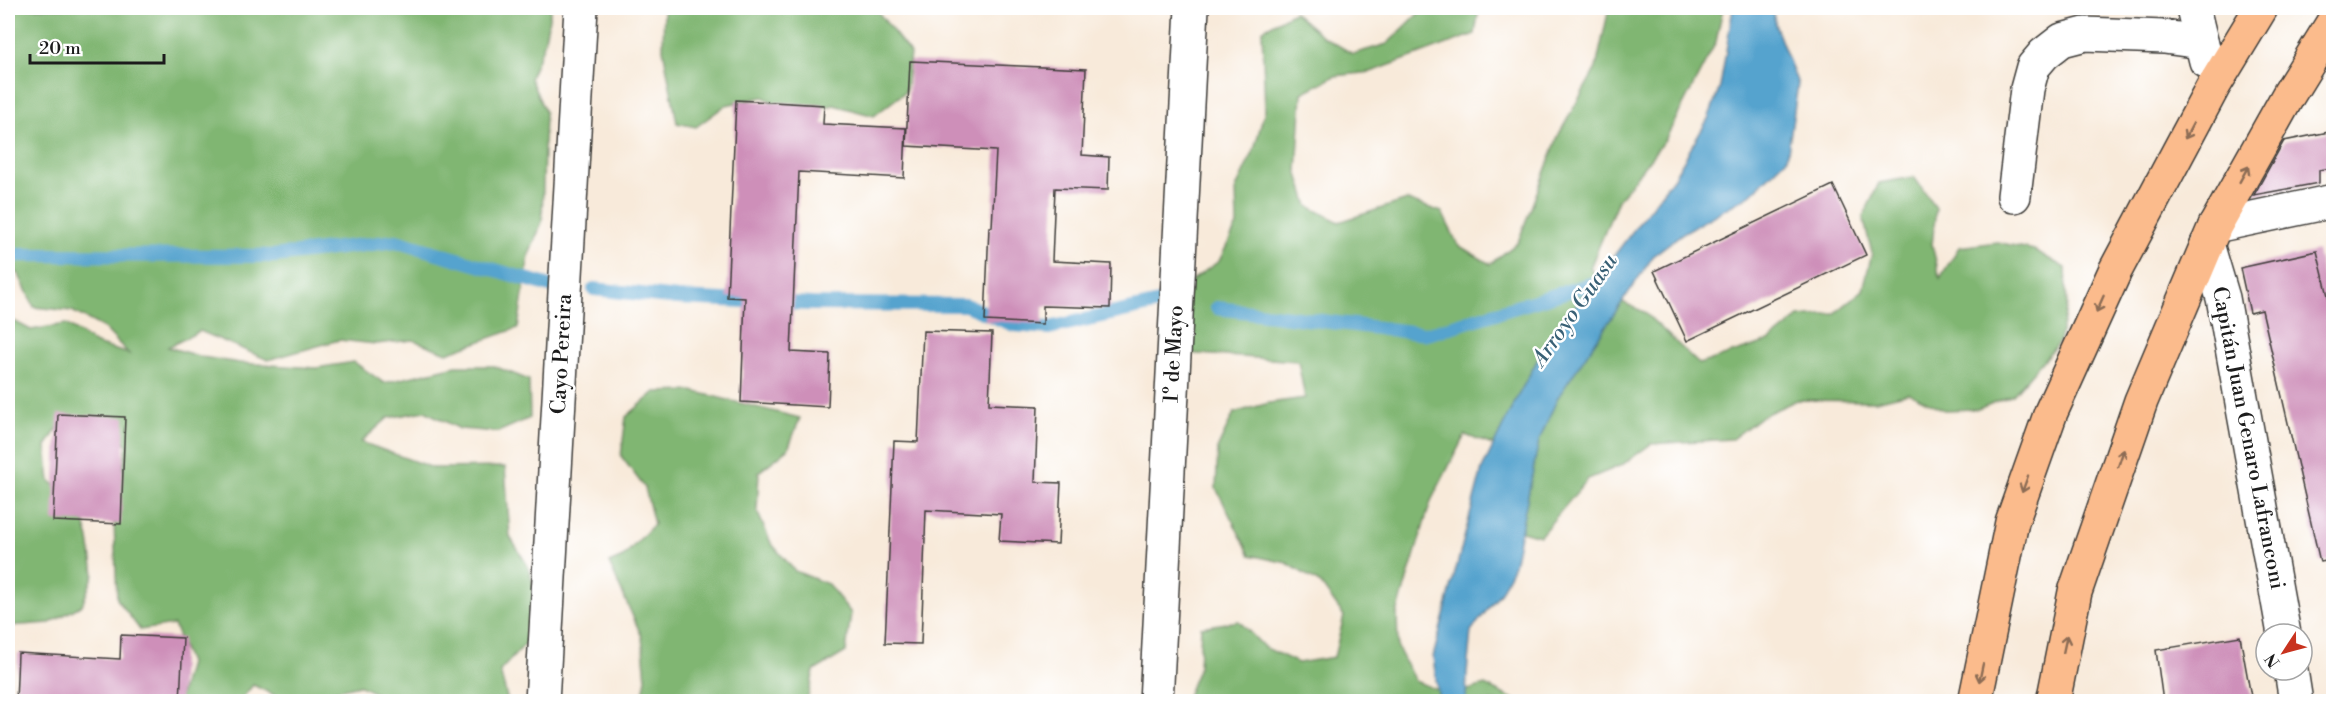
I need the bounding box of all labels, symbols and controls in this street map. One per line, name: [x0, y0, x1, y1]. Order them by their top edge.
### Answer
scale bar: [30, 27, 164, 65]
text: 20 m: [39, 37, 81, 60]
one-way arrow: [2183, 121, 2194, 139]
one-way arrow: [2238, 166, 2250, 183]
water label: Arroyo Guasu: [1525, 248, 1624, 373]
street label: Capitán Juan Genaro Lafranconi: [2206, 284, 2290, 592]
street label: Cayo Pereira: [546, 293, 578, 415]
one-way arrow: [2094, 294, 2105, 312]
street label: 1º de Mayo: [1158, 304, 1190, 404]
one-way arrow: [2117, 449, 2128, 468]
one-way arrow: [2019, 474, 2030, 493]
north arrow: [2254, 622, 2314, 682]
one-way arrow: [2059, 635, 2071, 654]
text: N: [2261, 649, 2284, 671]
one-way arrow: [1974, 664, 1986, 683]

